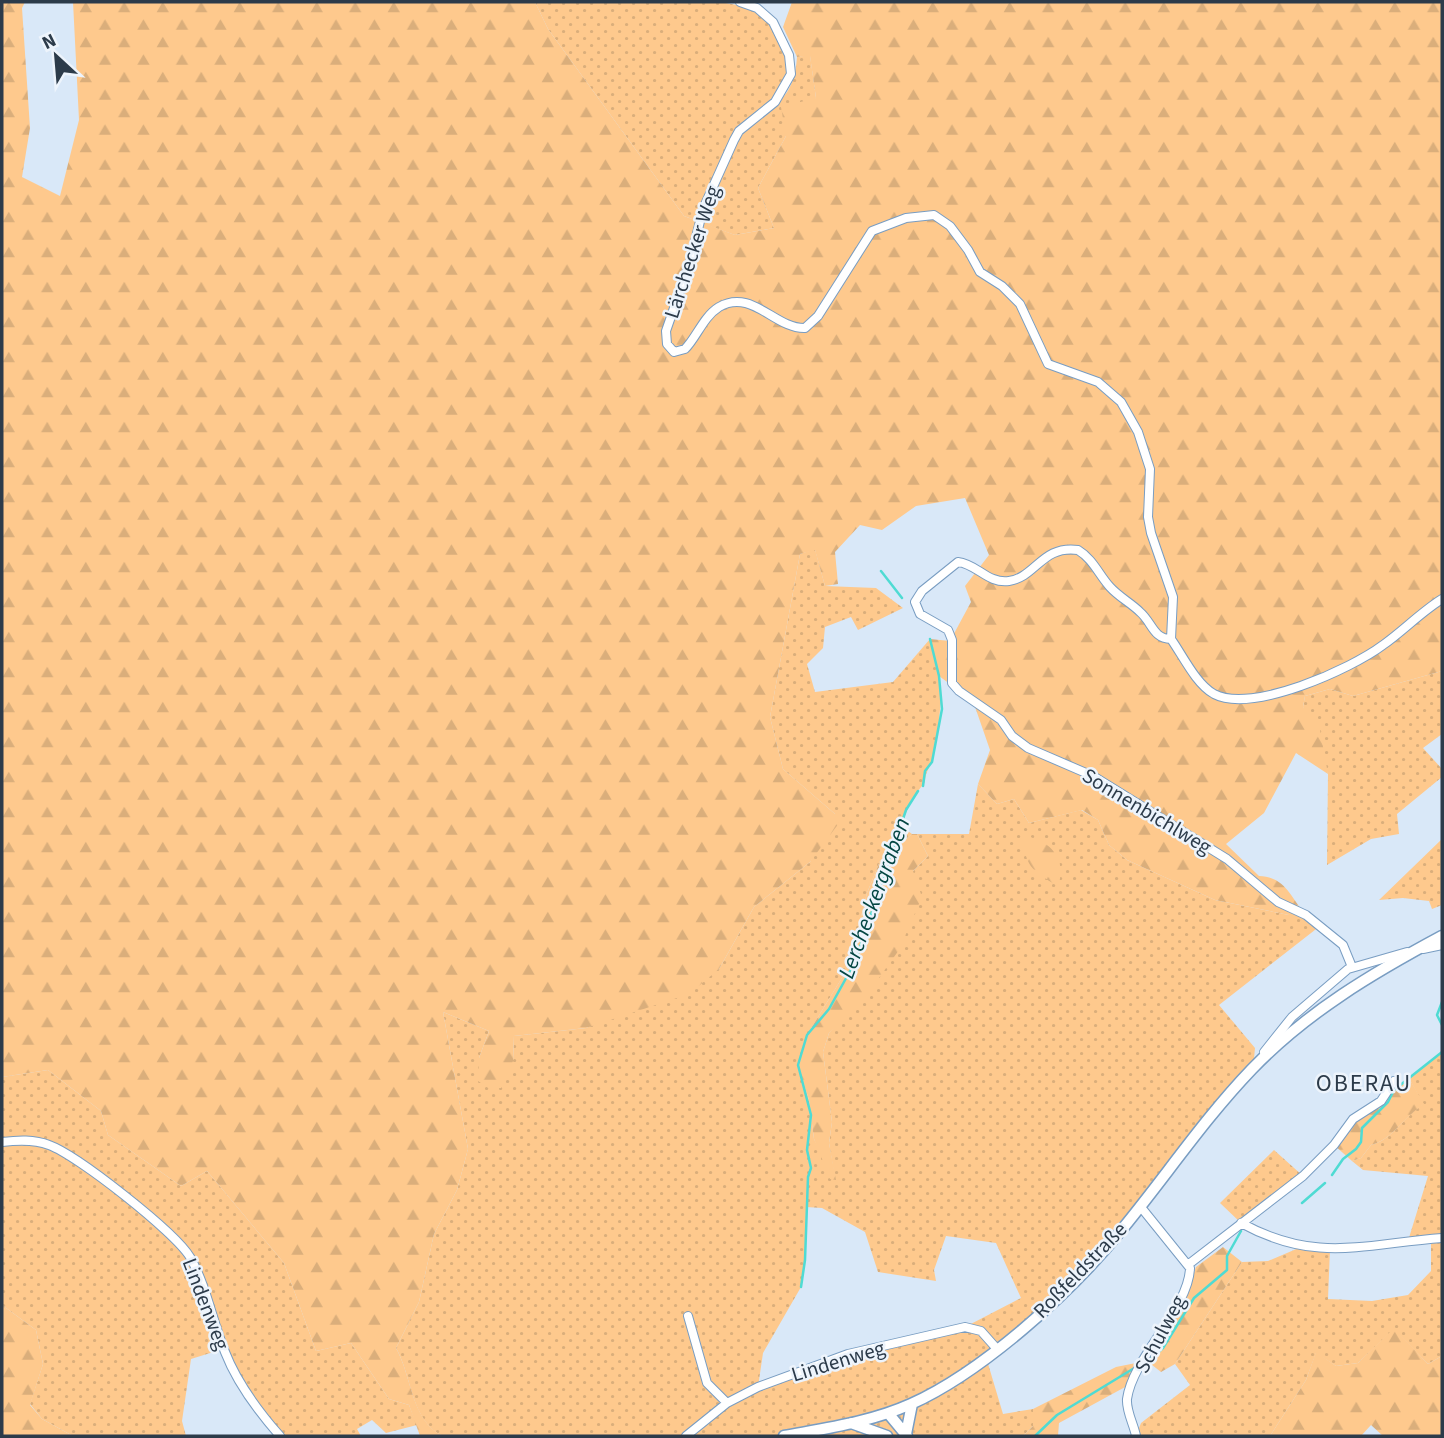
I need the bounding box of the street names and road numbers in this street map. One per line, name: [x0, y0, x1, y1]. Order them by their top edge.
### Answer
street label: Lärchecker Weg: [656, 181, 728, 322]
street label: Sonnenbichlweg: [1077, 760, 1218, 862]
street label: Roßfeldstraße: [1026, 1215, 1134, 1325]
street label: Lindenweg: [175, 1254, 237, 1355]
street label: Schulweg: [1127, 1289, 1193, 1378]
street label: Lindenweg: [788, 1332, 889, 1389]

